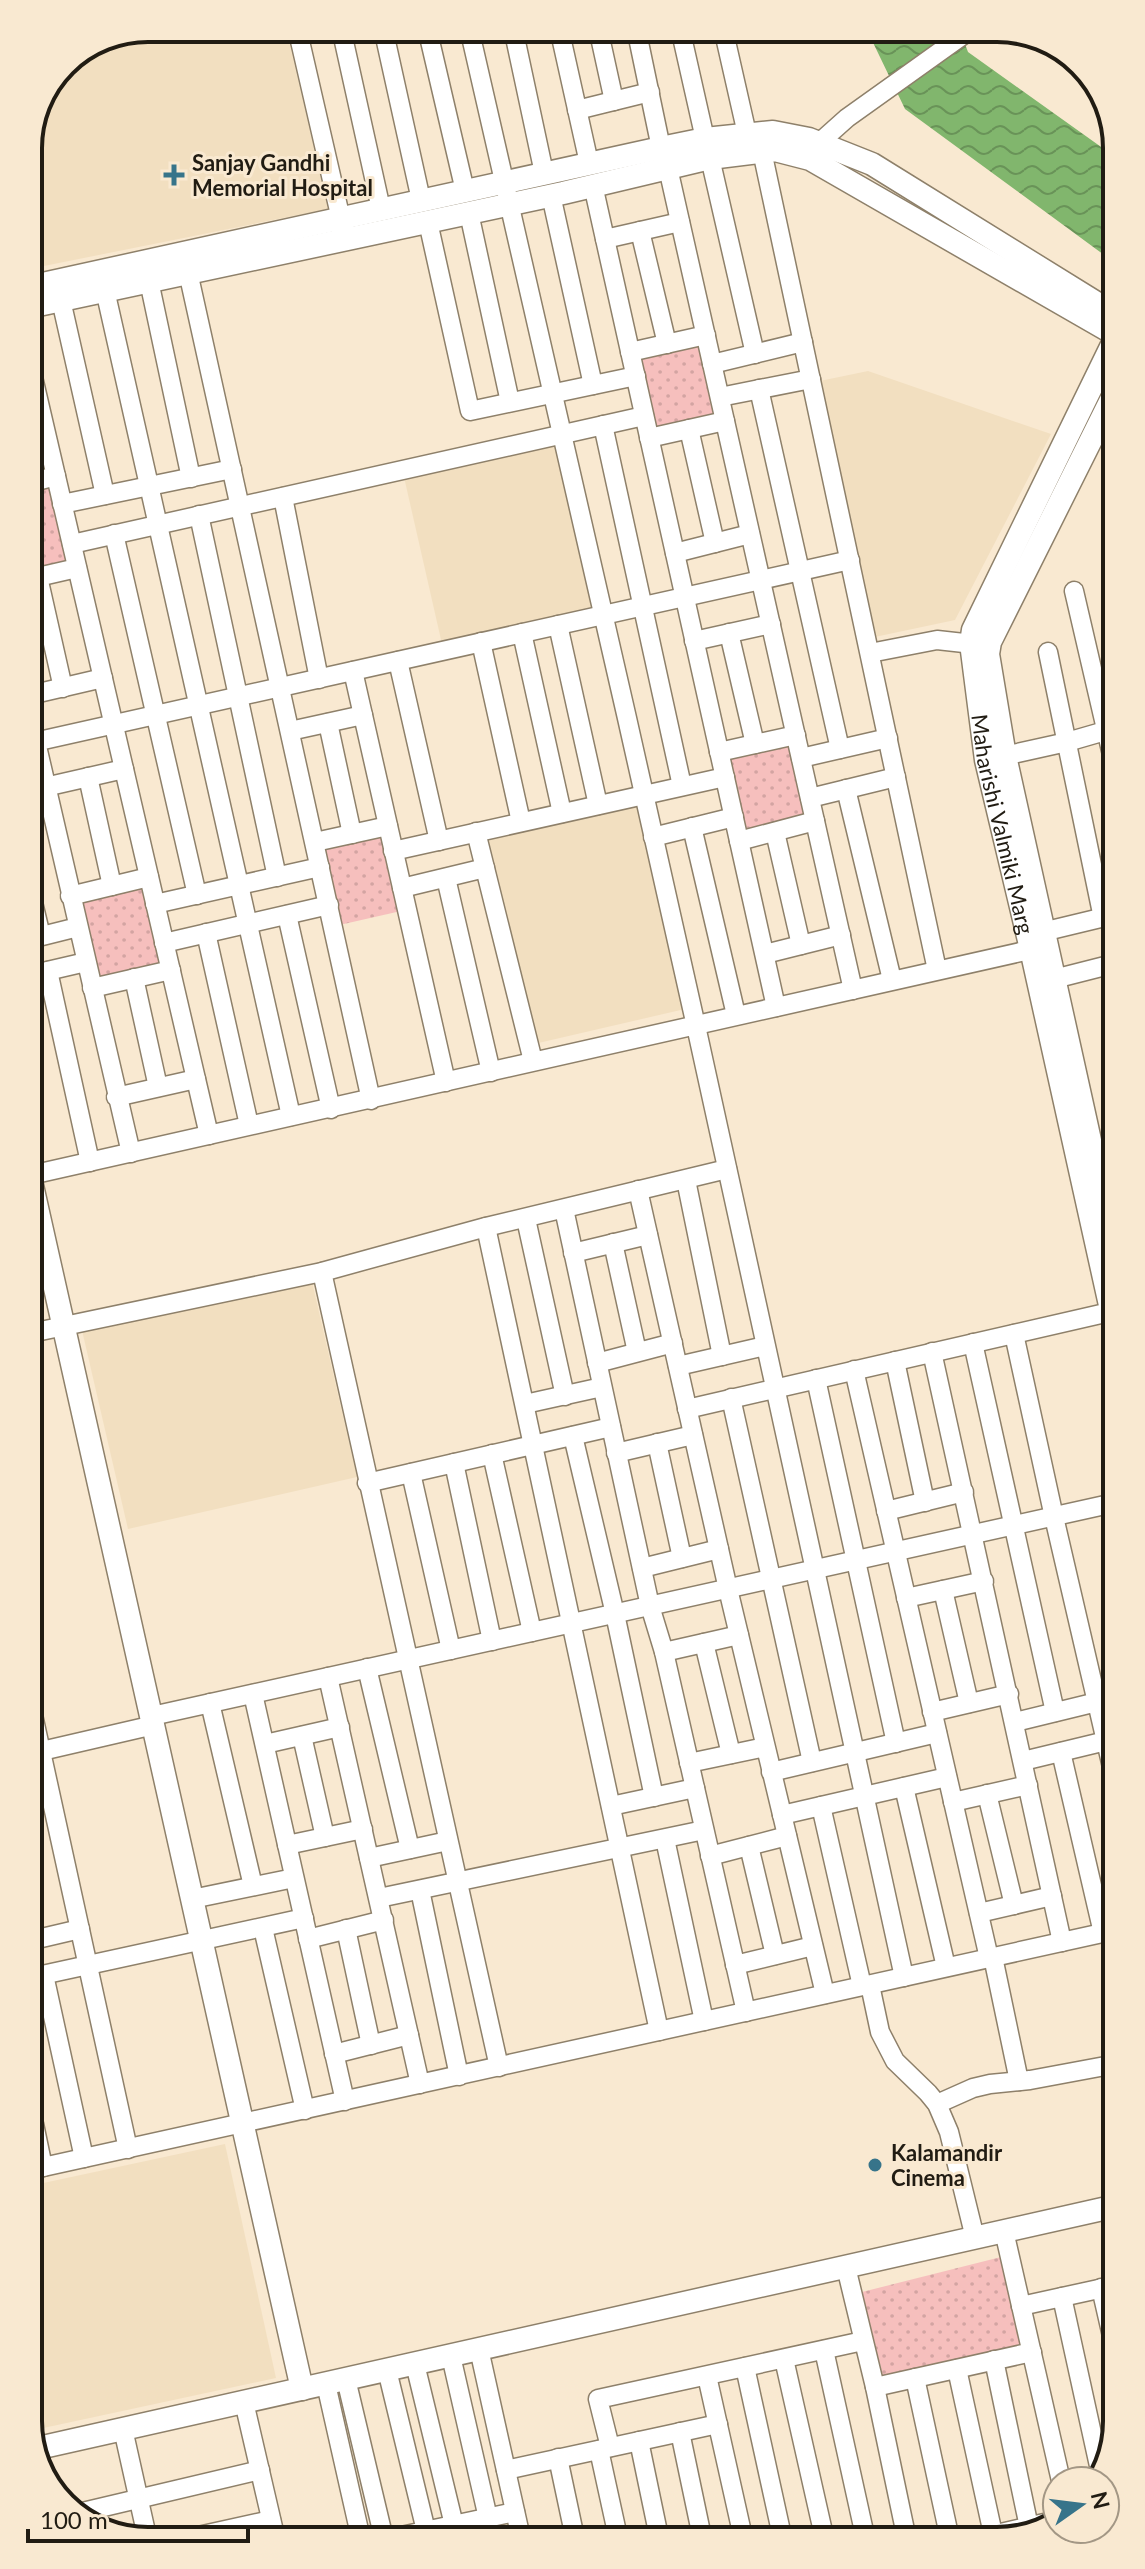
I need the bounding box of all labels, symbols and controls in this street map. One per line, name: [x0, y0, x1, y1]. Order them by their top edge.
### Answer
place label: Sanjay Gandhi Memorial Hospital: [192, 149, 373, 201]
marker: Sanjay Gandhi Memorial Hospital: [163, 164, 185, 186]
street label: Maharishi Valmiki Marg: [967, 712, 1040, 937]
place label: Kalamandir Cinema: [891, 2139, 1003, 2191]
marker: Kalamandir Cinema: [866, 2156, 884, 2174]
north arrow: [1041, 2465, 1121, 2545]
text: N: [1086, 2489, 1116, 2512]
scale bar: [28, 2493, 248, 2543]
text: 100 m: [40, 2505, 108, 2534]

